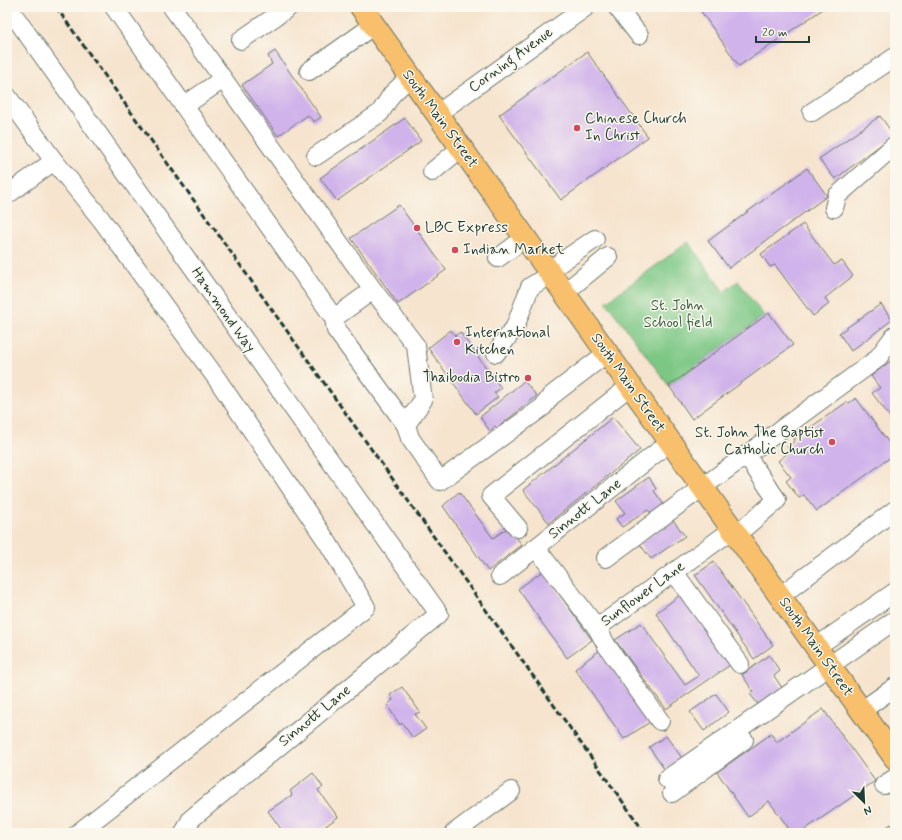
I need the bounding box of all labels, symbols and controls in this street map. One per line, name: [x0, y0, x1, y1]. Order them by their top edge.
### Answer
scale bar: [756, 18, 809, 44]
street label: Corning Avenue: [465, 23, 558, 98]
text: 20 m: [762, 25, 788, 41]
street label: South Main Street: [397, 66, 483, 172]
place label: Chinese Church In Christ: [585, 109, 687, 146]
marker: Chinese Church In Christ: [572, 123, 582, 133]
place label: LBC Express: [425, 218, 508, 238]
marker: LBC Express: [412, 223, 422, 233]
place label: Indian Market: [463, 240, 565, 260]
marker: Indian Market: [450, 245, 460, 255]
street label: Hammond Way: [186, 263, 260, 357]
park label: St. John School field: [644, 296, 712, 333]
place label: International Kitchen: [465, 323, 550, 360]
street label: South Main Street: [586, 329, 670, 437]
marker: International Kitchen: [452, 337, 462, 347]
place label: Thaibodia Bistro: [423, 368, 520, 388]
marker: Thaibodia Bistro: [523, 373, 533, 383]
place label: St. John The Baptist Catholic Church: [695, 423, 825, 460]
marker: St. John The Baptist Catholic Church: [827, 437, 837, 447]
street label: Sinnott Lane: [544, 474, 626, 544]
street label: Sunflower Lane: [597, 557, 689, 631]
street label: South Main Street: [774, 593, 858, 701]
street label: Sinnott Lane: [275, 680, 356, 751]
north arrow: [844, 782, 884, 822]
text: N: [861, 802, 874, 818]

